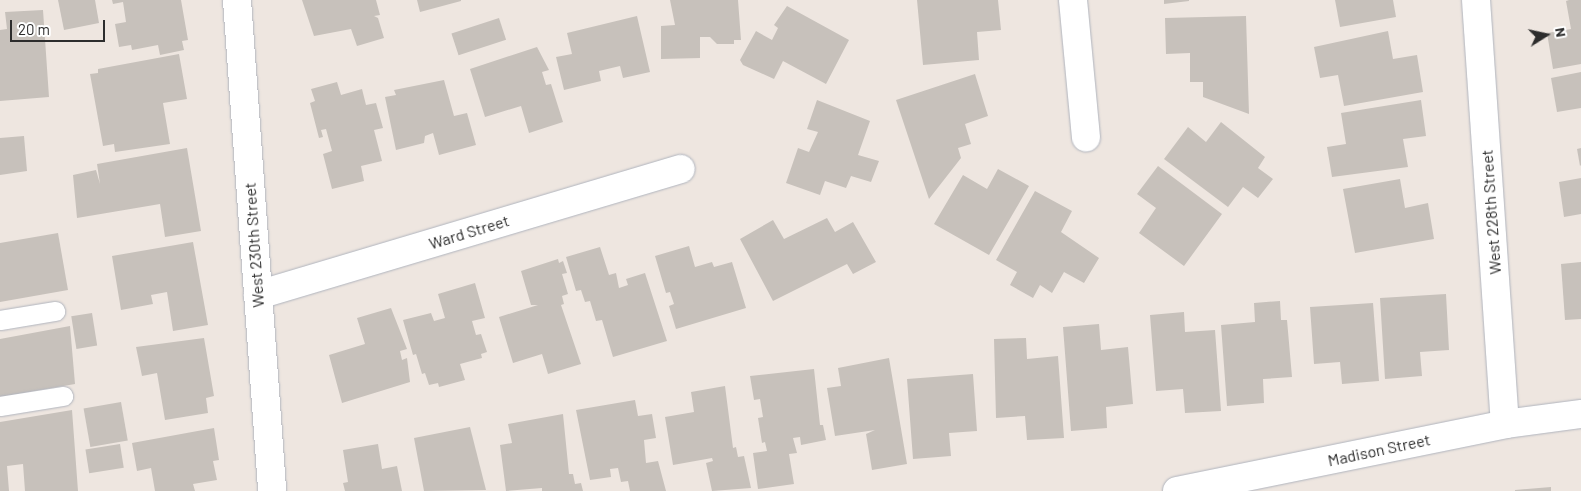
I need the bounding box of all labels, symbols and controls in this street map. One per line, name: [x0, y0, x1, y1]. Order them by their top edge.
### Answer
scale bar: [12, 10, 108, 42]
north arrow: [1521, 10, 1571, 60]
text: 20 m: [18, 20, 50, 38]
text: N: [1552, 26, 1570, 38]
street label: West 228th Street: [1477, 149, 1505, 275]
street label: West 230th Street: [240, 182, 268, 308]
street label: Ward Street: [427, 211, 511, 253]
street label: Madison Street: [1326, 430, 1432, 470]

